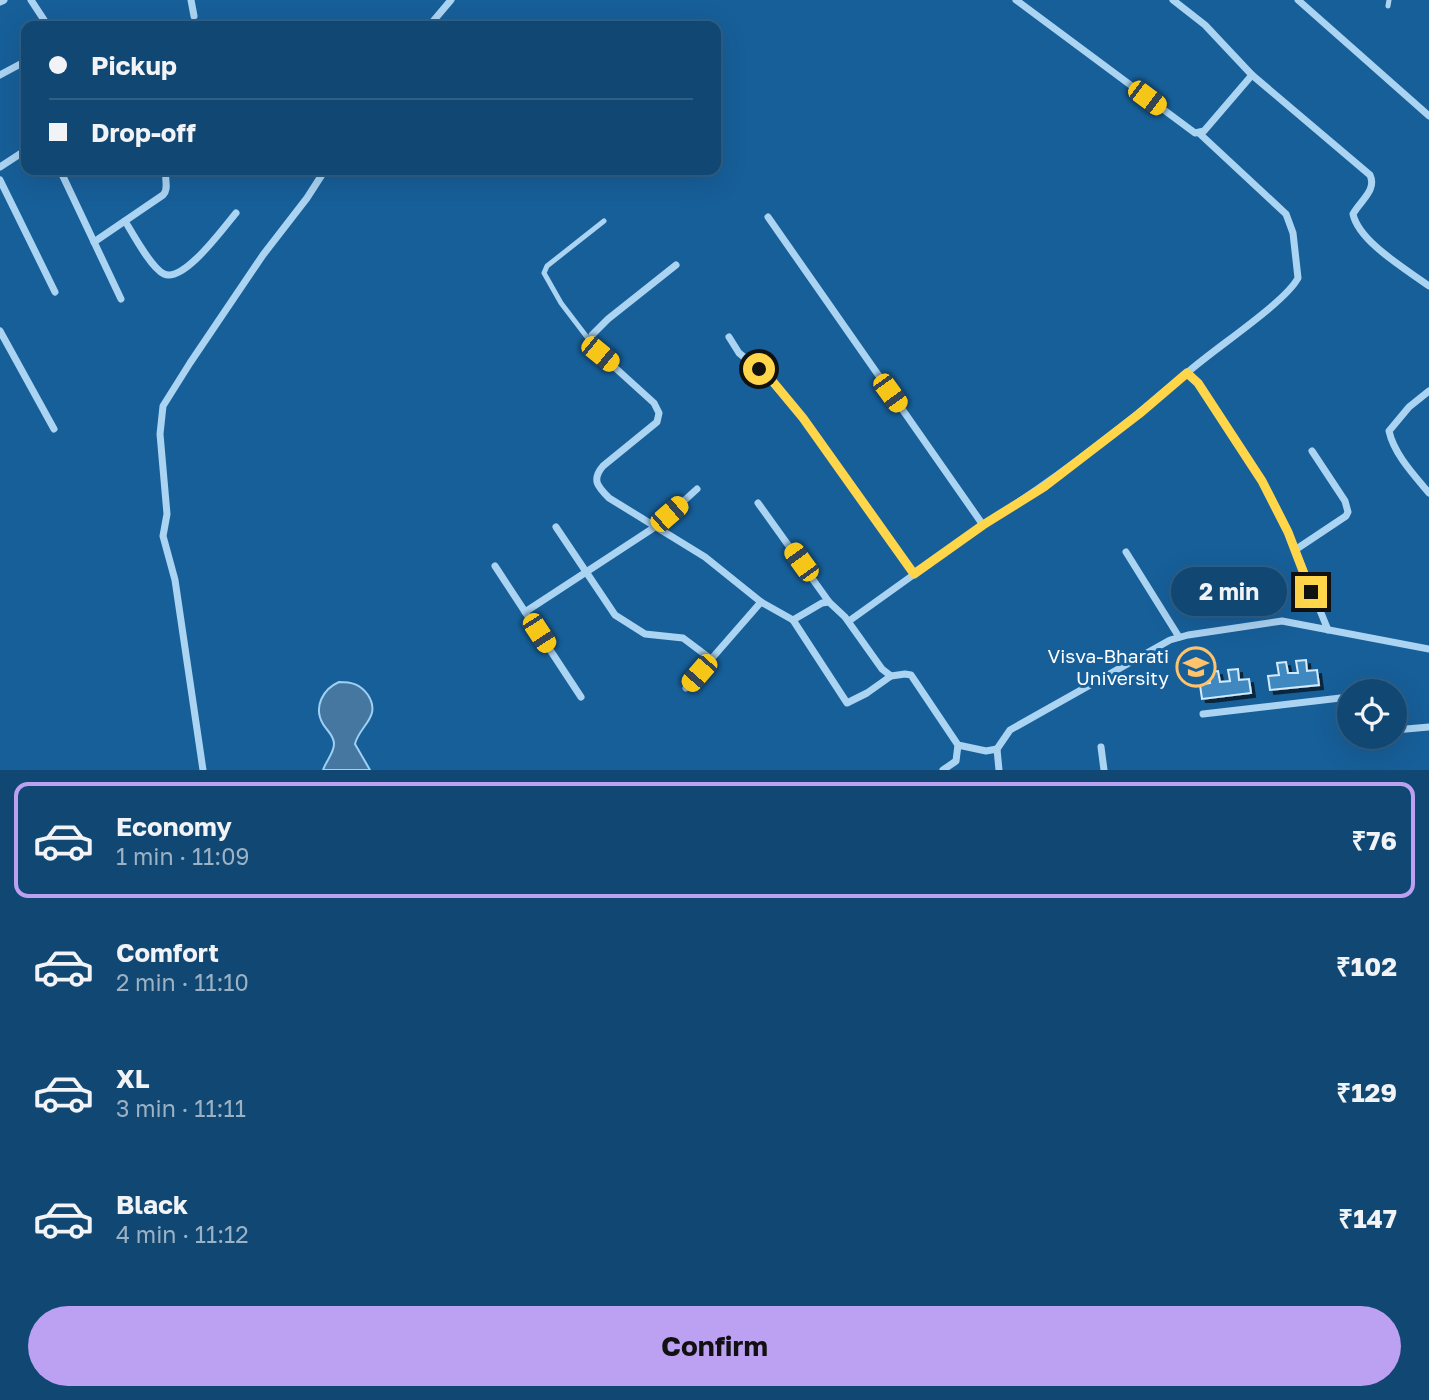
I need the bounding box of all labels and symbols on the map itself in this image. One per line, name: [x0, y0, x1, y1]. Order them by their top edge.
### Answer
car: [1124, 77, 1171, 119]
car: [578, 333, 623, 375]
route start: [743, 353, 775, 385]
car: [870, 370, 911, 416]
car: [647, 492, 692, 536]
car: [781, 539, 822, 585]
callout: 2 min: [1171, 568, 1286, 616]
route end: [1295, 576, 1327, 608]
car: [519, 610, 560, 656]
place label: Visva-Bharati University: [1047, 644, 1169, 689]
school or university icon: Visva-Bharati University: [1175, 646, 1217, 688]
car: [678, 650, 721, 696]

